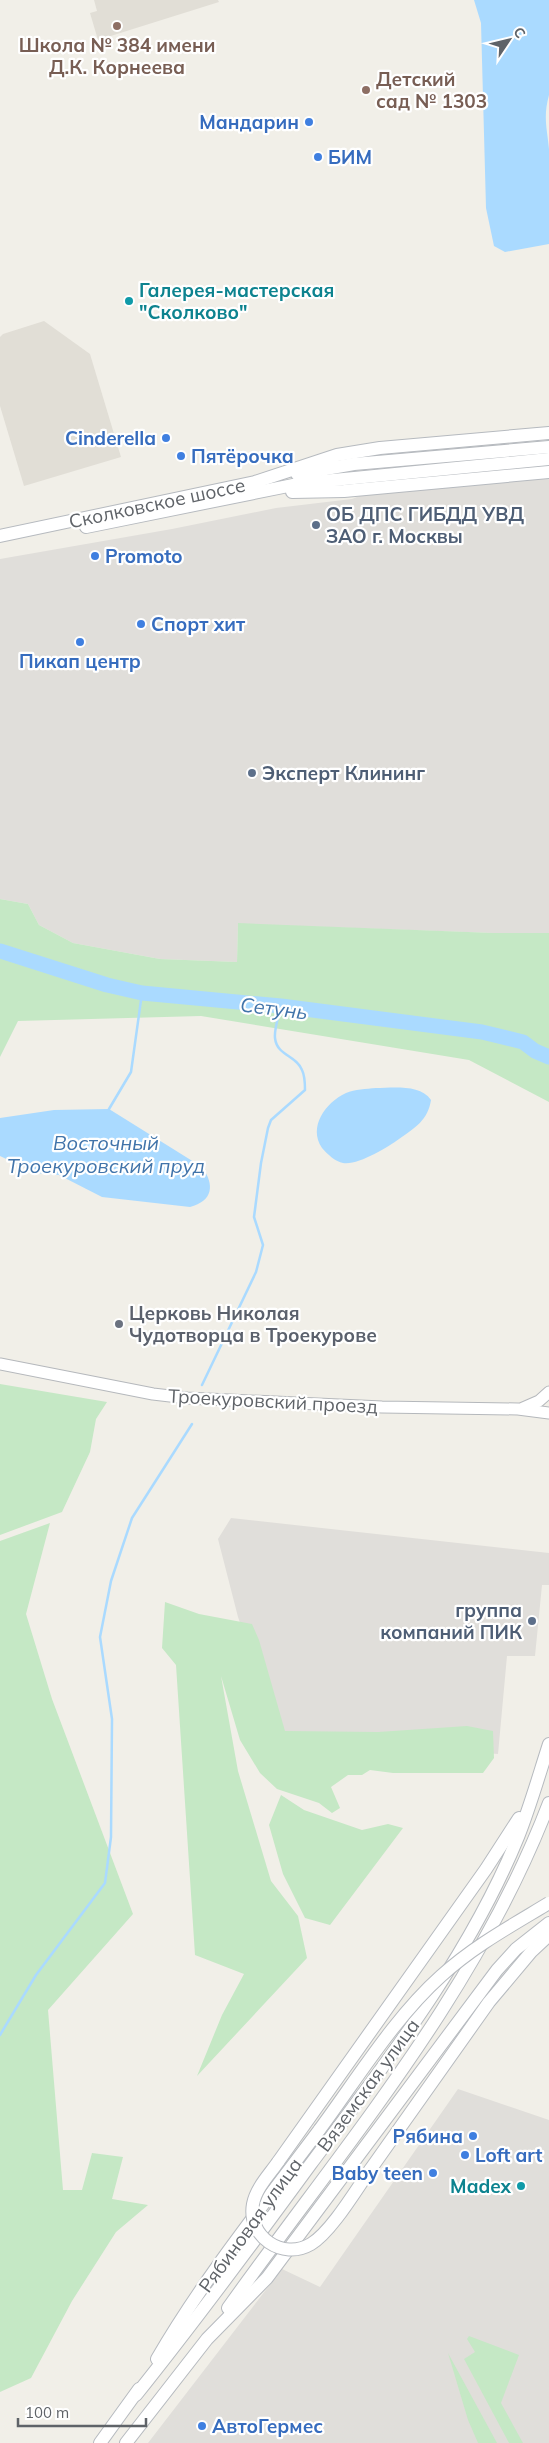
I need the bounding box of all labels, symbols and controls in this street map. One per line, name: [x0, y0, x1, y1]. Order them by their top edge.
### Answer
north arrow: [484, 15, 534, 65]
marker: Школа № 384 имени Д.К. Корнеева: [111, 20, 123, 32]
text: С: [510, 23, 530, 42]
place label: Школа № 384 имени Д.К. Корнеева: [19, 33, 215, 79]
place label: Детский сад № 1303: [376, 67, 487, 113]
marker: Детский сад № 1303: [360, 84, 372, 96]
place label: Мандарин: [199, 110, 299, 134]
marker: Мандарин: [303, 116, 315, 128]
place label: БИМ: [328, 145, 372, 169]
marker: БИМ: [312, 151, 324, 163]
place label: Галерея-мастерская "Сколково": [139, 278, 334, 324]
marker: Галерея-мастерская "Сколково": [123, 295, 135, 307]
place label: Cinderella: [65, 426, 156, 450]
marker: Cinderella: [160, 432, 172, 444]
place label: Пятёрочка: [191, 444, 294, 468]
marker: Пятёрочка: [175, 450, 187, 462]
street label: Сколковское шоссе: [67, 473, 247, 533]
place label: ОБ ДПС ГИБДД УВД ЗАО г. Москвы: [326, 502, 524, 548]
marker: ОБ ДПС ГИБДД УВД ЗАО г. Москвы: [310, 519, 322, 531]
place label: Promoto: [105, 544, 183, 568]
marker: Promoto: [89, 550, 101, 562]
place label: Спорт хит: [151, 612, 246, 636]
marker: Спорт хит: [135, 618, 147, 630]
marker: Пикап центр: [74, 636, 86, 648]
place label: Пикап центр: [19, 649, 141, 673]
place label: Эксперт Клининг: [262, 761, 425, 785]
marker: Эксперт Клининг: [246, 767, 258, 779]
water label: Сетунь: [239, 991, 309, 1025]
water label: Восточный Троекуровский пруд: [7, 1130, 205, 1178]
place label: Церковь Николая Чудотворца в Троекурове: [129, 1301, 377, 1347]
marker: Церковь Николая Чудотворца в Троекурове: [113, 1318, 125, 1330]
street label: Троекуровский проезд: [167, 1384, 379, 1419]
place label: группа компаний ПИК: [380, 1598, 523, 1644]
marker: группа компаний ПИК: [526, 1615, 538, 1627]
street label: Вяземская улица: [312, 2014, 424, 2156]
place label: Рябина: [393, 2124, 463, 2148]
marker: Рябина: [467, 2130, 479, 2142]
place label: Loft art: [475, 2143, 543, 2167]
marker: Loft art: [459, 2149, 471, 2161]
street label: Рябиновая улица: [193, 2153, 307, 2297]
place label: Baby teen: [332, 2161, 423, 2185]
marker: Baby teen: [427, 2167, 439, 2179]
place label: Madex: [450, 2174, 512, 2198]
marker: Madex: [515, 2180, 527, 2192]
scale bar: [18, 2396, 145, 2428]
text: 100 m: [25, 2403, 69, 2422]
place label: АвтоГермес: [212, 2414, 323, 2438]
marker: АвтоГермес: [196, 2420, 208, 2432]

